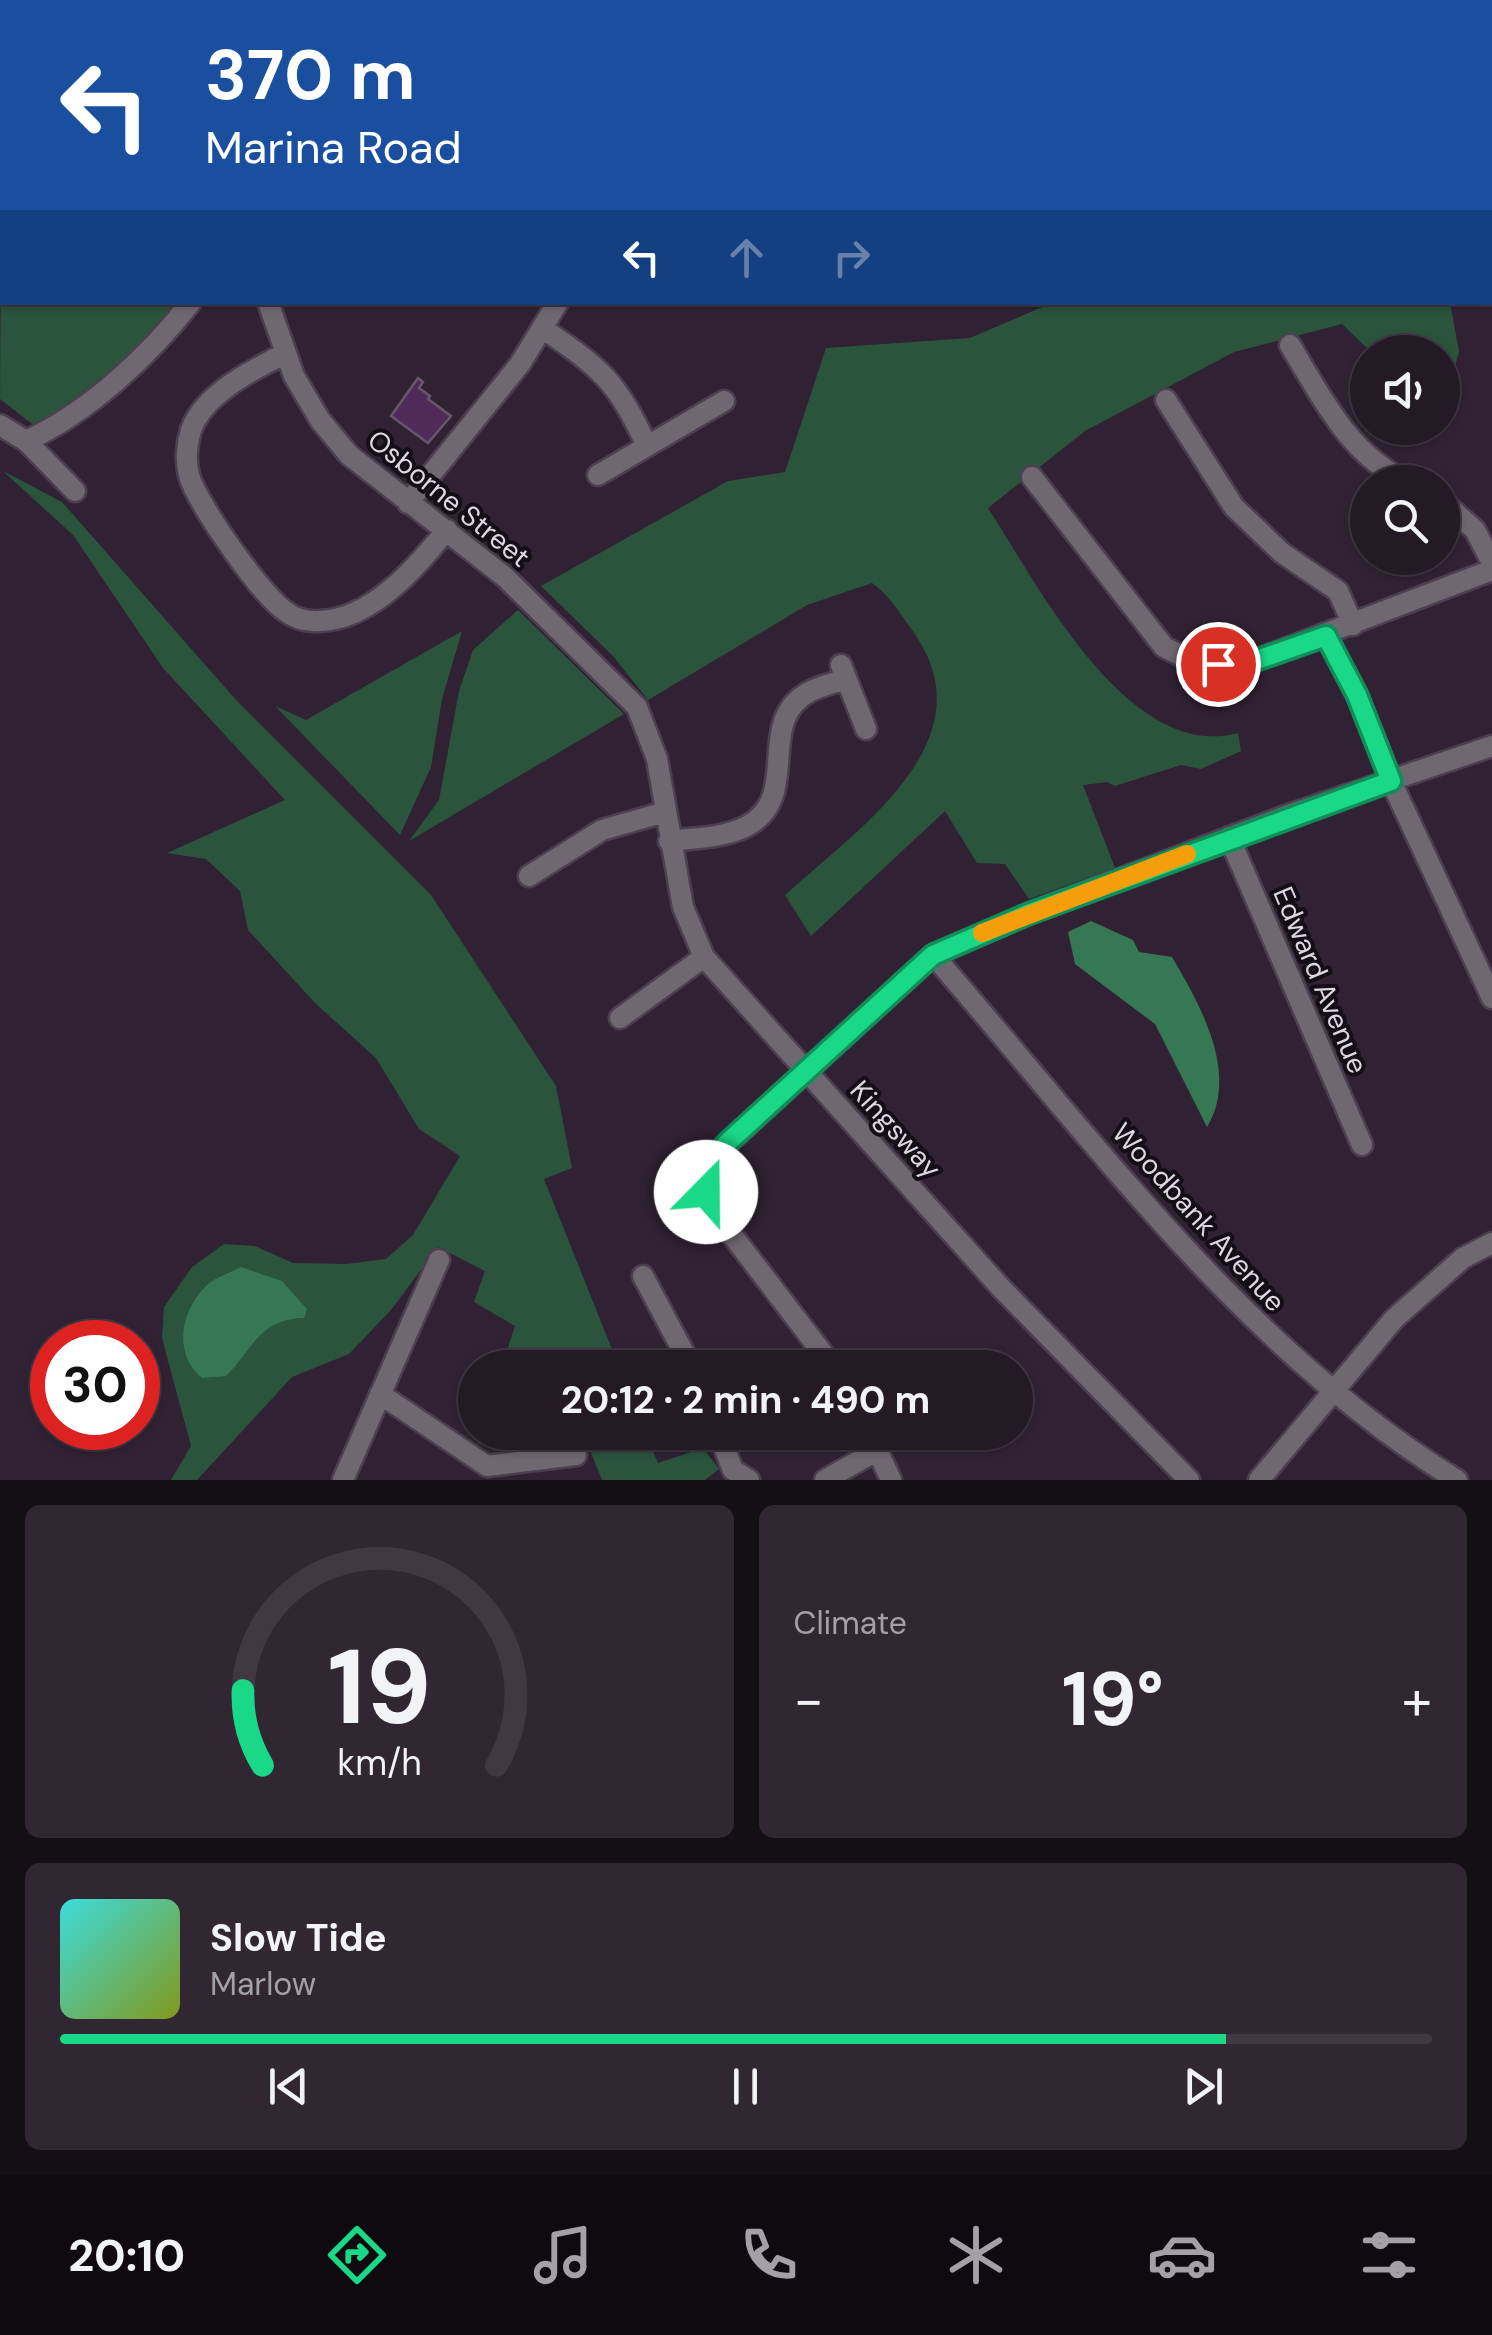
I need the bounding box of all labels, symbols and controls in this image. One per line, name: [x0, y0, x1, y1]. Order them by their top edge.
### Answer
text: 370 m: [205, 30, 416, 121]
icon: left: [40, 40, 170, 170]
text: Marina Road: [205, 118, 462, 177]
icon: left: [614, 230, 669, 285]
icon: ahead: [719, 230, 774, 285]
icon: right: [824, 230, 879, 285]
map controls: [1350, 335, 1460, 575]
button: sound: [1350, 335, 1460, 445]
street label: Osborne Street: [360, 421, 538, 575]
button: search: [1350, 465, 1460, 575]
pin: [1176, 622, 1261, 707]
icon: arrive: [1191, 637, 1246, 692]
street label: Edward Avenue: [1265, 881, 1377, 1079]
street label: Kingsway: [842, 1073, 949, 1186]
street label: Woodbank Avenue: [1104, 1115, 1293, 1320]
position arrow: [654, 1140, 758, 1244]
speed limit sign: 30: [30, 1320, 160, 1450]
text: 20:12 · 2 min · 490 m: [561, 1375, 930, 1425]
text: Climate: [794, 1602, 907, 1644]
text: 19: [327, 1620, 431, 1755]
text: 19°: [1062, 1651, 1164, 1748]
text: −: [794, 1664, 824, 1736]
text: +: [1402, 1664, 1432, 1736]
text: km/h: [337, 1740, 421, 1786]
text: Slow Tide: [210, 1913, 387, 1963]
text: Marlow: [210, 1963, 316, 2005]
icon: previous: [261, 2059, 316, 2114]
icon: pause: [718, 2059, 773, 2114]
icon: next: [1176, 2059, 1231, 2114]
icon: directions: [322, 2220, 392, 2290]
icon: music: [528, 2220, 598, 2290]
icon: phone: [734, 2220, 804, 2290]
icon: climate: [941, 2220, 1011, 2290]
icon: car: [1147, 2220, 1217, 2290]
icon: filters: [1354, 2220, 1424, 2290]
text: 20:10: [68, 2226, 185, 2285]

